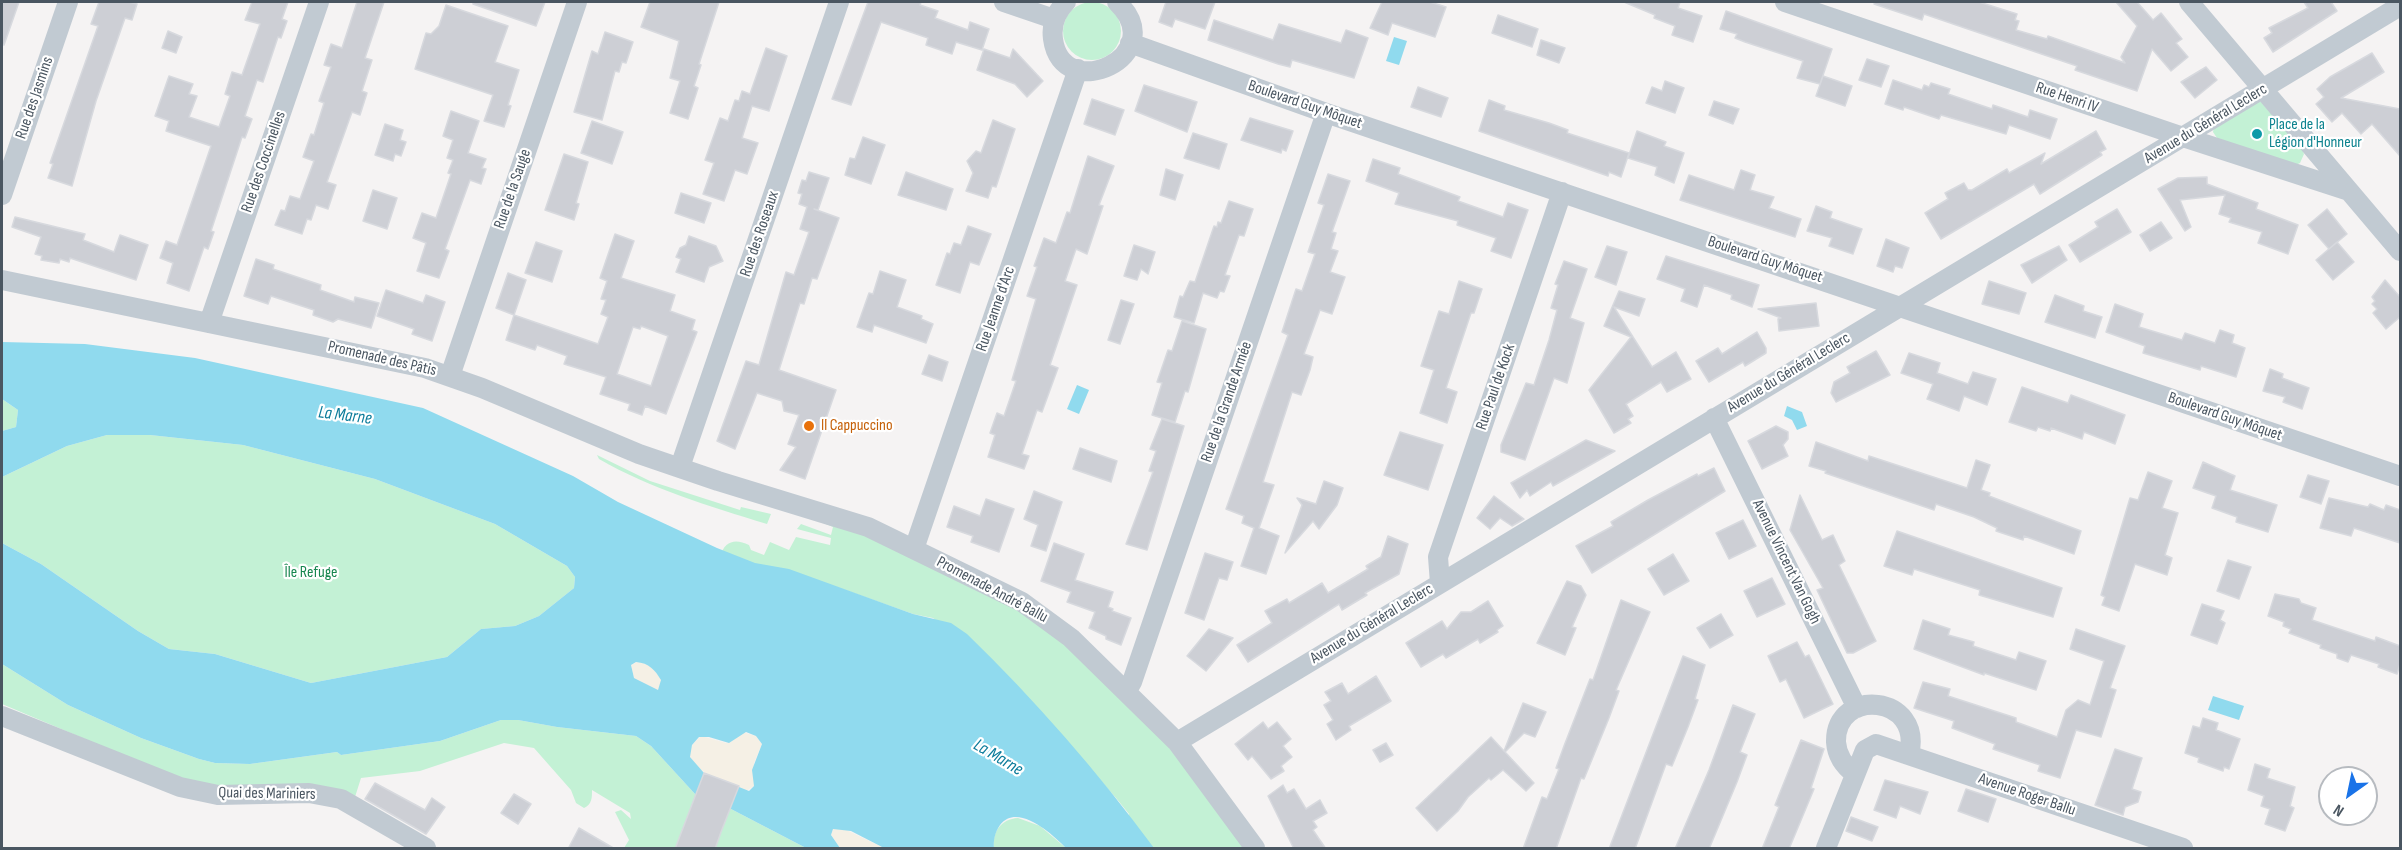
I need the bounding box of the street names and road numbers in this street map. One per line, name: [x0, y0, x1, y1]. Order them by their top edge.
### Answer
street label: Rue des Jasmins: [12, 54, 58, 142]
street label: Boulevard Guy Môquet: [1245, 76, 1365, 134]
street label: Rue Henri IV: [2033, 78, 2101, 118]
street label: Avenue du Général Leclerc: [2141, 80, 2271, 168]
street label: Rue des Coccinelles: [238, 109, 290, 215]
street label: Rue de la Sauge: [490, 147, 536, 231]
street label: Rue des Roseaux: [736, 189, 784, 279]
street label: Boulevard Guy Môquet: [1705, 232, 1825, 288]
street label: Rue Jeanne d'Arc: [972, 264, 1020, 354]
street label: Avenue du Général Leclerc: [1724, 329, 1854, 417]
street label: Promenade des Pâtis: [326, 337, 438, 381]
street label: Rue de la Grande Armée: [1197, 339, 1257, 465]
street label: Rue Paul de Kock: [1472, 341, 1520, 433]
street label: Boulevard Guy Môquet: [2165, 388, 2285, 446]
street label: Avenue Vincent Van Gogh: [1748, 497, 1824, 627]
street label: Promenade André Ballu: [933, 553, 1051, 627]
street label: Avenue du Général Leclerc: [1307, 580, 1437, 668]
street label: Avenue Roger Ballu: [1976, 769, 2078, 821]
street label: Quai des Mariniers: [218, 784, 316, 804]

